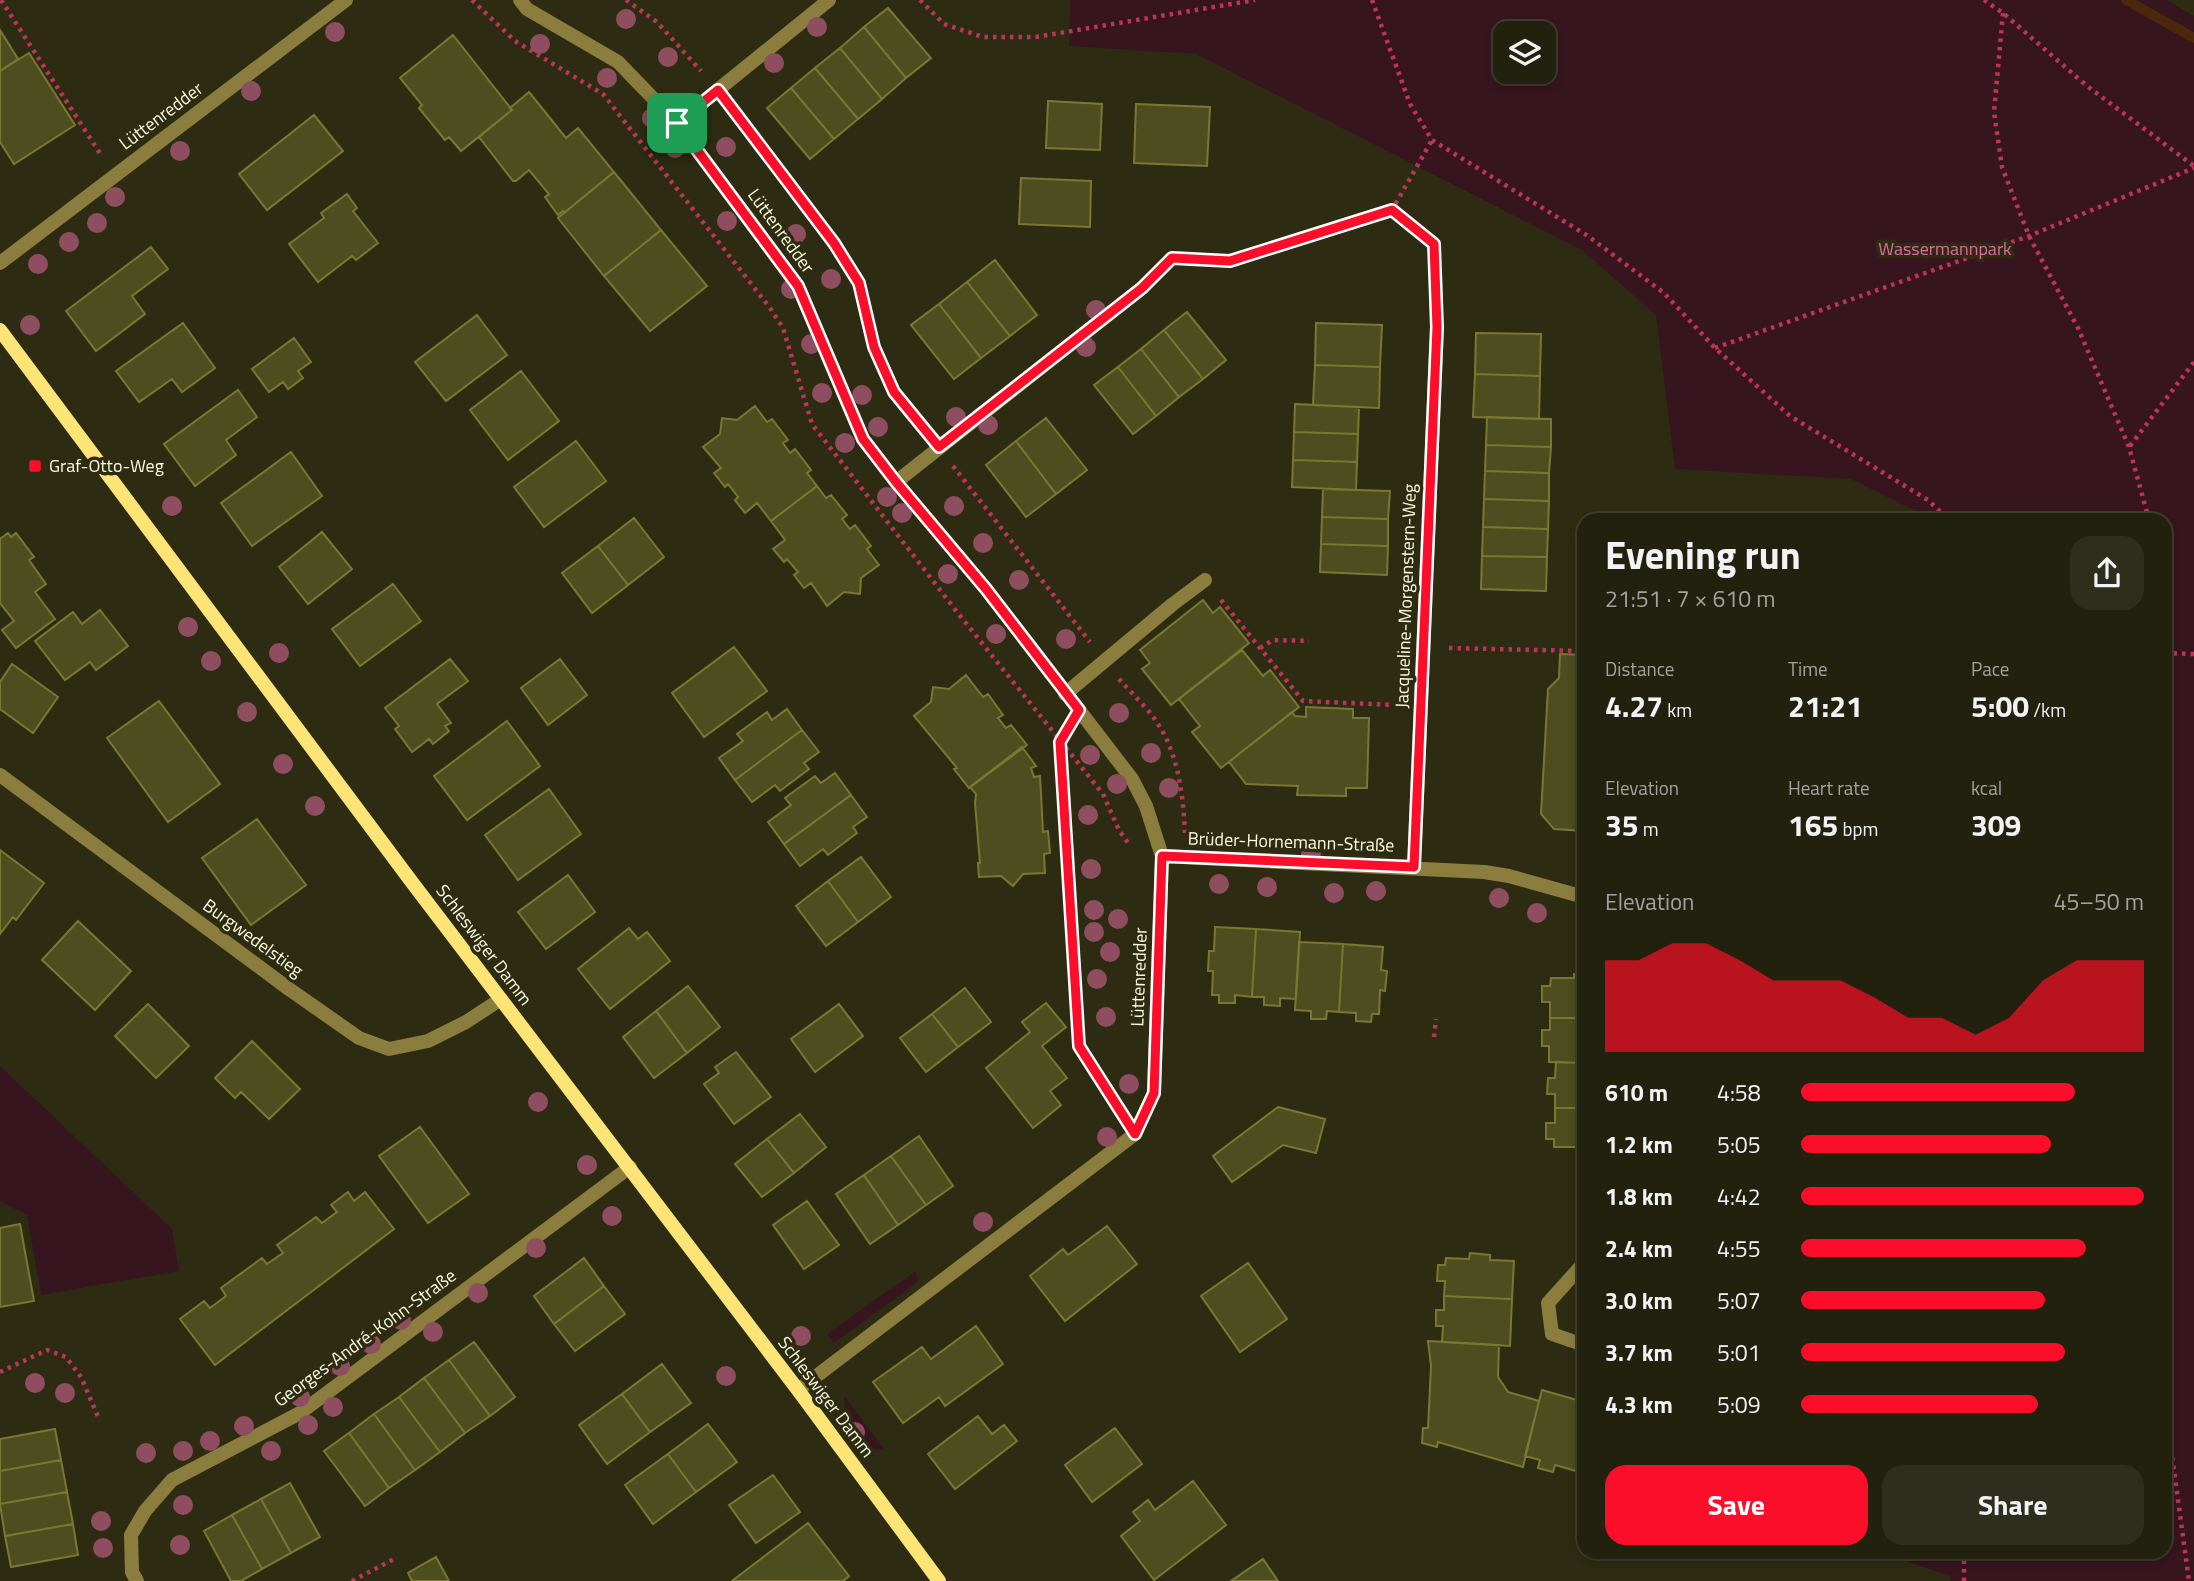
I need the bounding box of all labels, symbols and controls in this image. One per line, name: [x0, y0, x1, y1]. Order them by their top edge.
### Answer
map controls: [1493, 21, 1556, 84]
button: layers: [1493, 21, 1556, 84]
street label: Lüttenredder: [113, 75, 208, 156]
pin: [647, 93, 707, 153]
icon: arrive: [658, 104, 696, 142]
street label: Lüttenredder: [741, 183, 821, 279]
park label: Wassermannpark: [1878, 235, 2012, 262]
place label: Graf-Otto-Weg: [49, 452, 164, 479]
marker: Graf-Otto-Weg: [27, 458, 43, 474]
street label: Jacqueline-Morgenstern-Weg: [1388, 483, 1423, 709]
text: Evening run: [1605, 526, 1801, 584]
button: share: [2070, 536, 2144, 610]
text: 21:51 · 7 × 610 m: [1605, 581, 1775, 616]
text: Distance: [1605, 654, 1674, 683]
text: Time: [1788, 654, 1828, 683]
text: Pace: [1971, 654, 2009, 683]
text: 4.27: [1605, 683, 1663, 729]
text: 21:21: [1788, 683, 1863, 729]
text: 5:00: [1971, 683, 2029, 729]
text: km: [1663, 695, 1692, 724]
text: /km: [2029, 695, 2066, 724]
text: Elevation: [1605, 773, 1679, 802]
text: Heart rate: [1788, 773, 1870, 802]
text: kcal: [1971, 773, 2002, 802]
text: 35: [1605, 802, 1639, 848]
text: 165: [1788, 802, 1838, 848]
text: 309: [1971, 802, 2021, 848]
text: m: [1639, 814, 1659, 843]
text: bpm: [1838, 814, 1878, 843]
street label: Brüder-Hornemann-Straße: [1187, 824, 1395, 859]
street label: Schleswiger Damm: [430, 878, 539, 1011]
text: Elevation: [1605, 884, 1694, 919]
text: 45–50 m: [2054, 884, 2144, 919]
street label: Burgwedelstieg: [197, 892, 309, 983]
street label: Lüttenredder: [1123, 927, 1154, 1027]
text: 610 m: [1605, 1075, 1668, 1110]
text: 4:58: [1717, 1075, 1761, 1110]
text: 1.2 km: [1605, 1127, 1673, 1162]
text: 5:05: [1717, 1127, 1761, 1162]
text: 1.8 km: [1605, 1179, 1673, 1214]
text: 4:42: [1717, 1179, 1761, 1214]
text: 2.4 km: [1605, 1231, 1673, 1266]
text: 4:55: [1717, 1231, 1761, 1266]
street label: Georges-André-Kohn-Straße: [268, 1262, 462, 1413]
text: 3.0 km: [1605, 1283, 1673, 1318]
text: 5:07: [1717, 1283, 1761, 1318]
street label: Schleswiger Damm: [772, 1330, 881, 1463]
text: 3.7 km: [1605, 1335, 1673, 1370]
text: 5:01: [1717, 1335, 1761, 1370]
text: 4.3 km: [1605, 1387, 1673, 1422]
text: 5:09: [1717, 1387, 1761, 1422]
button: Save: [1605, 1465, 1868, 1545]
button: Share: [1882, 1465, 2144, 1545]

